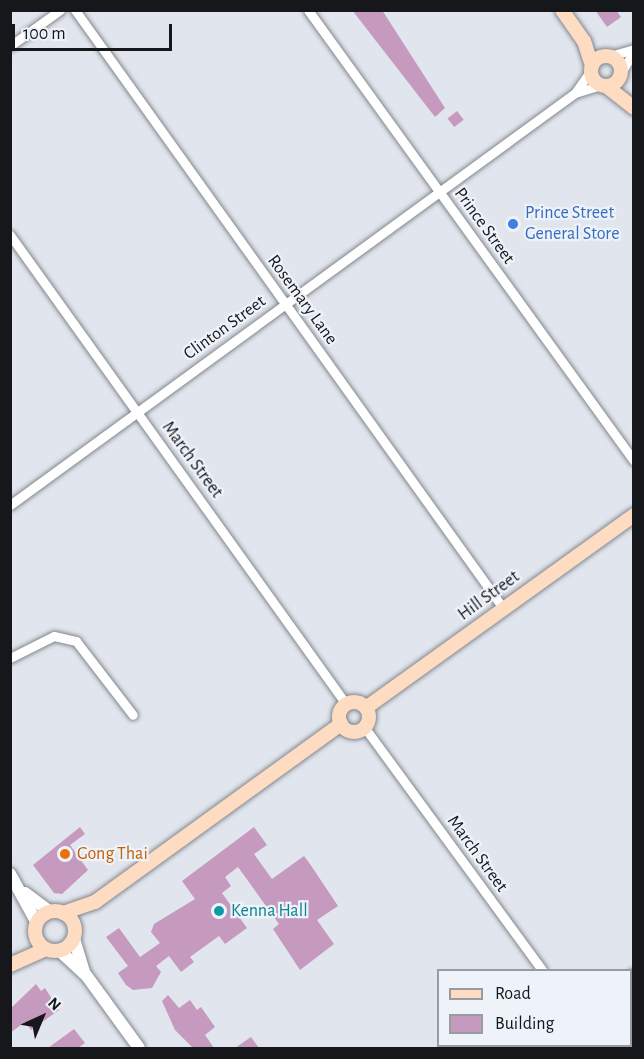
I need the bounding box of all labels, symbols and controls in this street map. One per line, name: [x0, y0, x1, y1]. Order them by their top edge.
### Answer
scale bar: [15, 12, 176, 50]
text: 100 m: [23, 25, 66, 43]
street label: Prince Street: [449, 184, 519, 268]
place label: Prince Street General Store: [525, 203, 619, 246]
marker: Prince Street General Store: [506, 217, 520, 231]
street label: Rosemary Lane: [262, 251, 342, 349]
street label: Clinton Street: [180, 291, 270, 365]
street label: March Street: [157, 417, 227, 503]
street label: Hill Street: [454, 566, 524, 626]
street label: March Street: [442, 811, 512, 897]
place label: Gong Thai: [77, 843, 148, 865]
marker: Gong Thai: [58, 847, 72, 861]
place label: Kenna Hall: [231, 900, 308, 922]
marker: Kenna Hall: [212, 904, 226, 918]
legend: [437, 969, 632, 1047]
text: Road: [495, 985, 531, 1003]
north arrow: [12, 987, 72, 1047]
text: N: [45, 994, 64, 1014]
text: Building: [495, 1015, 554, 1033]

